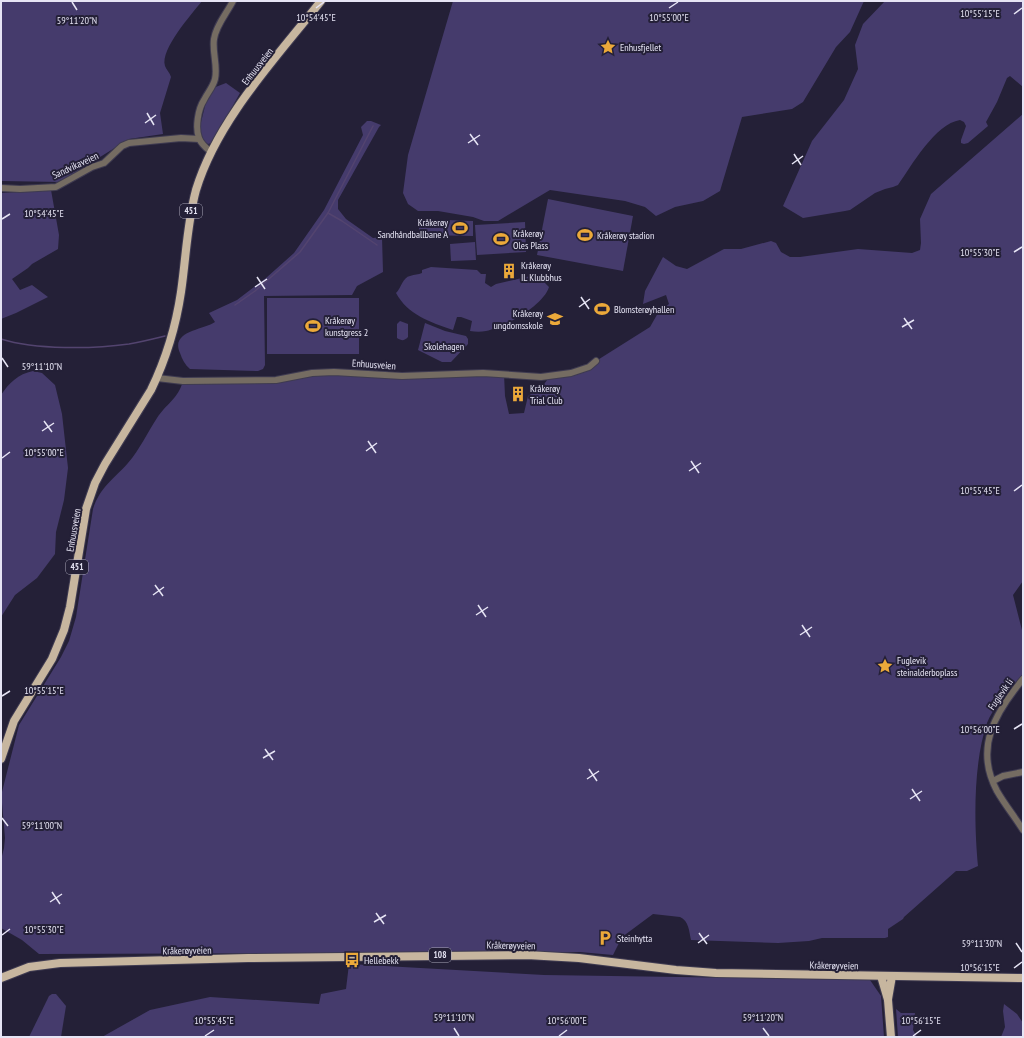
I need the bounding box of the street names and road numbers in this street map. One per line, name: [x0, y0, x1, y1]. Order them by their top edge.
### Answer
street label: Enhuusveien: [239, 45, 276, 88]
street label: Sandvikaveien: [50, 149, 100, 182]
road number: 451: [180, 204, 202, 218]
street label: Enhuusveien: [352, 356, 396, 373]
street label: Enhuusveien: [63, 507, 84, 553]
road number: 451: [66, 560, 88, 574]
street label: Fuglevik li: [985, 676, 1016, 713]
street label: Kråkerøyveien: [486, 939, 536, 952]
street label: Kråkerøyveien: [162, 944, 212, 957]
road number: 108: [429, 948, 451, 962]
street label: Kråkerøyveien: [809, 959, 859, 972]

